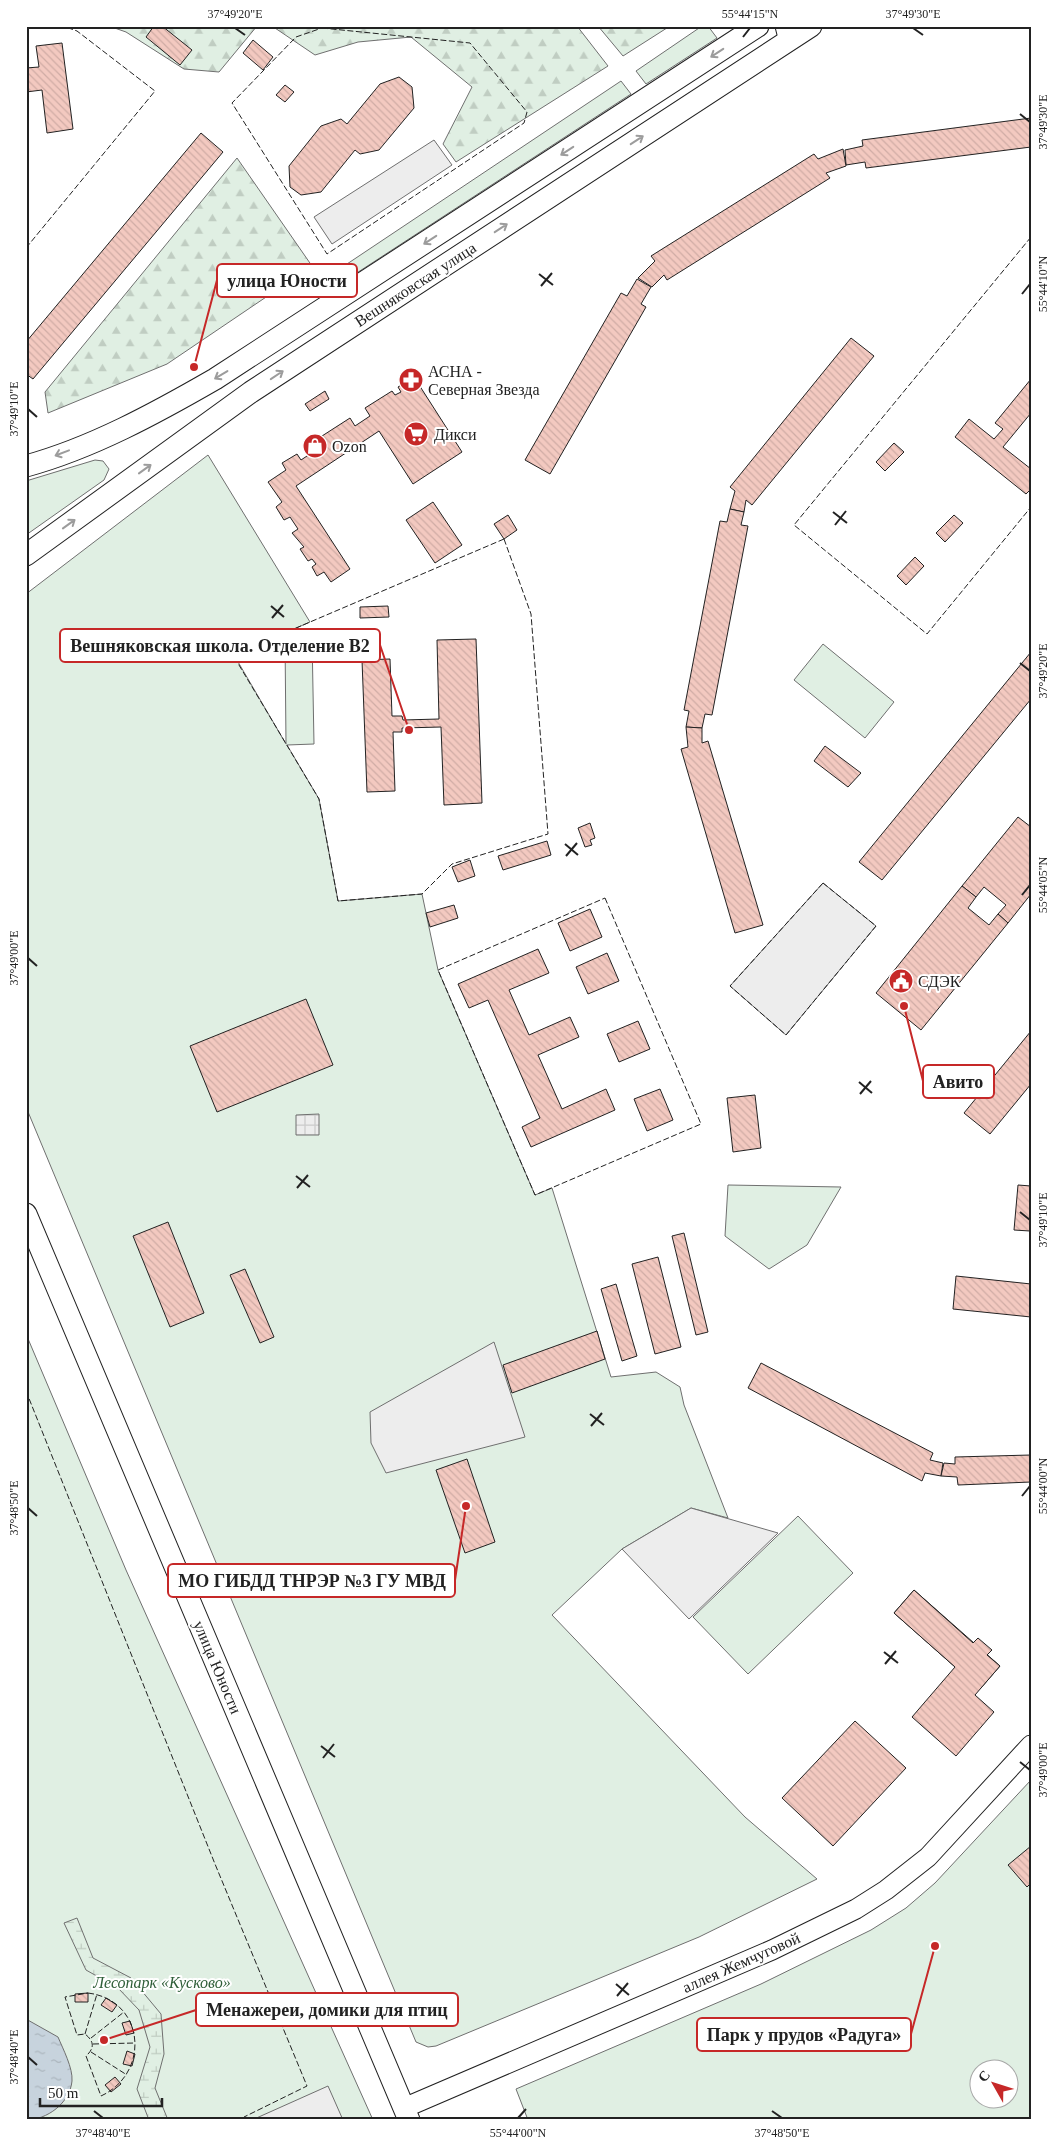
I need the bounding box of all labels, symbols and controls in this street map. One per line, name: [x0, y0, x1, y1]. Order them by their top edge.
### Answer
text: 37°49'20"E: [207, 7, 263, 21]
text: 55°44'15"N: [722, 7, 779, 21]
text: 37°49'30"E: [885, 7, 941, 21]
one-way arrow: [711, 48, 725, 58]
text: 37°49'30"E: [1036, 94, 1050, 150]
one-way arrow: [630, 134, 644, 145]
one-way arrow: [560, 146, 574, 156]
one-way arrow: [494, 223, 508, 233]
one-way arrow: [424, 235, 438, 245]
street label: Вешняковская улица: [351, 239, 480, 331]
text: 55°44'10"N: [1036, 255, 1050, 312]
callout: улица Юности: [217, 264, 357, 297]
text: улица Юности: [227, 271, 347, 291]
place label: АСНА - Северная Звезда: [428, 363, 540, 399]
pharmacy icon: АСНА - Северная Звезда: [398, 367, 424, 393]
one-way arrow: [270, 370, 284, 380]
one-way arrow: [214, 371, 228, 381]
text: 37°49'10"E: [7, 381, 21, 437]
supermarket icon: Дикси: [403, 421, 429, 447]
place label: Дикси: [434, 426, 477, 444]
shop icon: Ozon: [302, 433, 328, 459]
place label: Ozon: [332, 438, 367, 455]
one-way arrow: [55, 449, 70, 458]
one-way arrow: [138, 464, 152, 474]
one-way arrow: [62, 519, 76, 529]
callout: Вешняковская школа. Отделение В2: [60, 629, 380, 662]
text: Вешняковская школа. Отделение В2: [70, 636, 370, 656]
text: 37°49'20"E: [1036, 643, 1050, 699]
text: 55°44'05"N: [1036, 856, 1050, 913]
text: 37°49'00"E: [7, 930, 21, 986]
public building icon: СДЭК: [888, 968, 914, 994]
place label: СДЭК: [918, 973, 961, 991]
callout: Авито: [923, 1065, 994, 1098]
text: Авито: [933, 1072, 983, 1092]
text: 37°49'10"E: [1036, 1192, 1050, 1248]
text: 55°44'00"N: [1036, 1457, 1050, 1514]
text: 37°48'50"E: [7, 1480, 21, 1536]
callout: МО ГИБДД ТНРЭР №3 ГУ МВД: [168, 1564, 455, 1597]
text: МО ГИБДД ТНРЭР №3 ГУ МВД: [178, 1571, 446, 1591]
street label: улица Юности: [189, 1618, 245, 1717]
text: 37°49'00"E: [1036, 1742, 1050, 1798]
street label: аллея Жемчуговой: [680, 1929, 803, 1997]
park label: Лесопарк «Кусково»: [92, 1974, 231, 1992]
callout: Менажереи, домики для птиц: [196, 1993, 458, 2026]
text: Менажереи, домики для птиц: [206, 2000, 448, 2020]
callout: Парк у прудов «Радуга»: [697, 2018, 911, 2051]
text: Парк у прудов «Радуга»: [707, 2025, 901, 2045]
text: 37°48'40"E: [7, 2029, 21, 2085]
north arrow: [970, 2058, 1020, 2108]
text: С: [975, 2067, 993, 2085]
scale bar: [40, 2076, 162, 2108]
text: 50 m: [48, 2085, 79, 2101]
text: 37°48'40"E: [75, 2126, 131, 2140]
text: 55°44'00"N: [490, 2126, 547, 2140]
text: 37°48'50"E: [754, 2126, 810, 2140]

